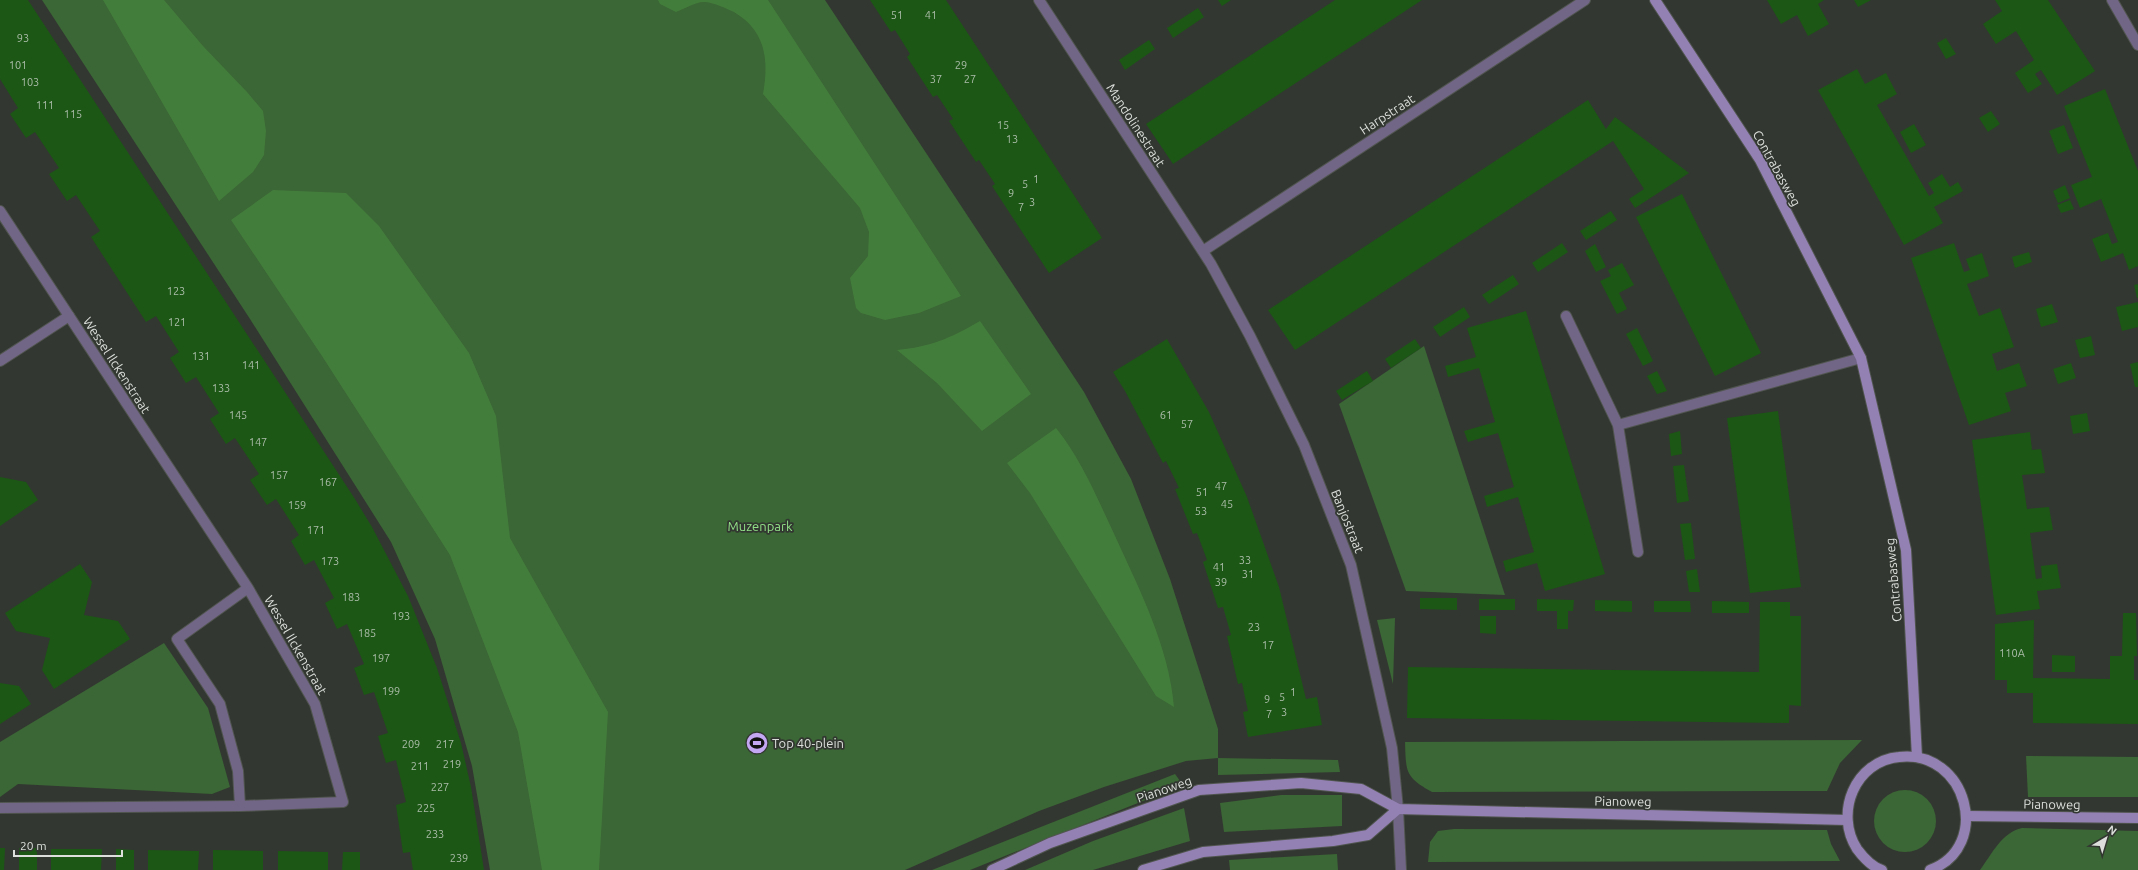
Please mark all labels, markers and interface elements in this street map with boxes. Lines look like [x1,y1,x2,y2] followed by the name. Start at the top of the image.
[891,9,903,21] house number: 51
[925,9,937,21] house number: 41
[17,32,29,44] house number: 93
[9,59,27,71] house number: 101
[955,59,967,71] house number: 29
[930,73,942,85] house number: 37
[964,73,976,85] house number: 27
[21,76,39,88] house number: 103
[1104,81,1168,169] street label: Mandolinestraat
[1357,91,1417,137] street label: Harpstraat
[36,99,54,111] house number: 111
[64,108,82,120] house number: 115
[997,119,1009,131] house number: 15
[1750,128,1804,208] street label: Contrabasweg
[1006,133,1018,145] house number: 13
[1033,173,1039,185] house number: 1
[1022,178,1028,190] house number: 5
[1008,187,1014,199] house number: 9
[1029,196,1035,208] house number: 3
[1018,201,1024,213] house number: 7
[167,285,185,297] house number: 123
[81,314,153,416] street label: Wessel Ilckenstraat
[168,316,186,328] house number: 121
[192,350,210,362] house number: 131
[242,359,260,371] house number: 141
[212,382,230,394] house number: 133
[229,409,247,421] house number: 145
[1160,409,1172,421] house number: 61
[1181,418,1193,430] house number: 57
[249,436,267,448] house number: 147
[270,469,288,481] house number: 157
[319,476,337,488] house number: 167
[1215,480,1227,492] house number: 47
[1196,486,1208,498] house number: 51
[1329,487,1367,555] street label: Banjostraat
[1221,498,1233,510] house number: 45
[288,499,306,511] house number: 159
[1195,505,1207,517] house number: 53
[728,519,793,533] park label: Muzenpark
[307,524,325,536] house number: 171
[1882,537,1904,623] street label: Contrabasweg
[1239,554,1251,566] house number: 33
[321,555,339,567] house number: 173
[1213,561,1225,573] house number: 41
[1242,568,1254,580] house number: 31
[1215,576,1227,588] house number: 39
[342,591,360,603] house number: 183
[262,593,330,697] street label: Wessel Ilckenstraat
[392,610,410,622] house number: 193
[1248,621,1260,633] house number: 23
[358,627,376,639] house number: 185
[1262,639,1274,651] house number: 17
[1999,647,2026,659] house number: 110A
[372,652,390,664] house number: 197
[382,685,400,697] house number: 199
[1290,686,1296,698] house number: 1
[1279,691,1285,703] house number: 5
[1264,693,1270,705] house number: 9
[1281,706,1287,718] house number: 3
[1266,708,1272,720] house number: 7
[744,730,770,756] sports icon: Top 40-plein
[772,736,844,750] place label: Top 40-plein
[402,738,420,750] house number: 209
[436,738,454,750] house number: 217
[443,758,461,770] house number: 219
[411,760,429,772] house number: 211
[1135,773,1193,805] street label: Pianoweg
[431,781,449,793] house number: 227
[1594,794,1652,808] street label: Pianoweg
[2023,797,2081,811] street label: Pianoweg
[417,802,435,814] house number: 225
[2086,818,2126,858] north arrow
[2105,823,2119,837] text: N
[426,828,444,840] house number: 233
[14,832,122,858] scale bar
[20,839,47,852] text: 20 m
[450,852,468,864] house number: 239

